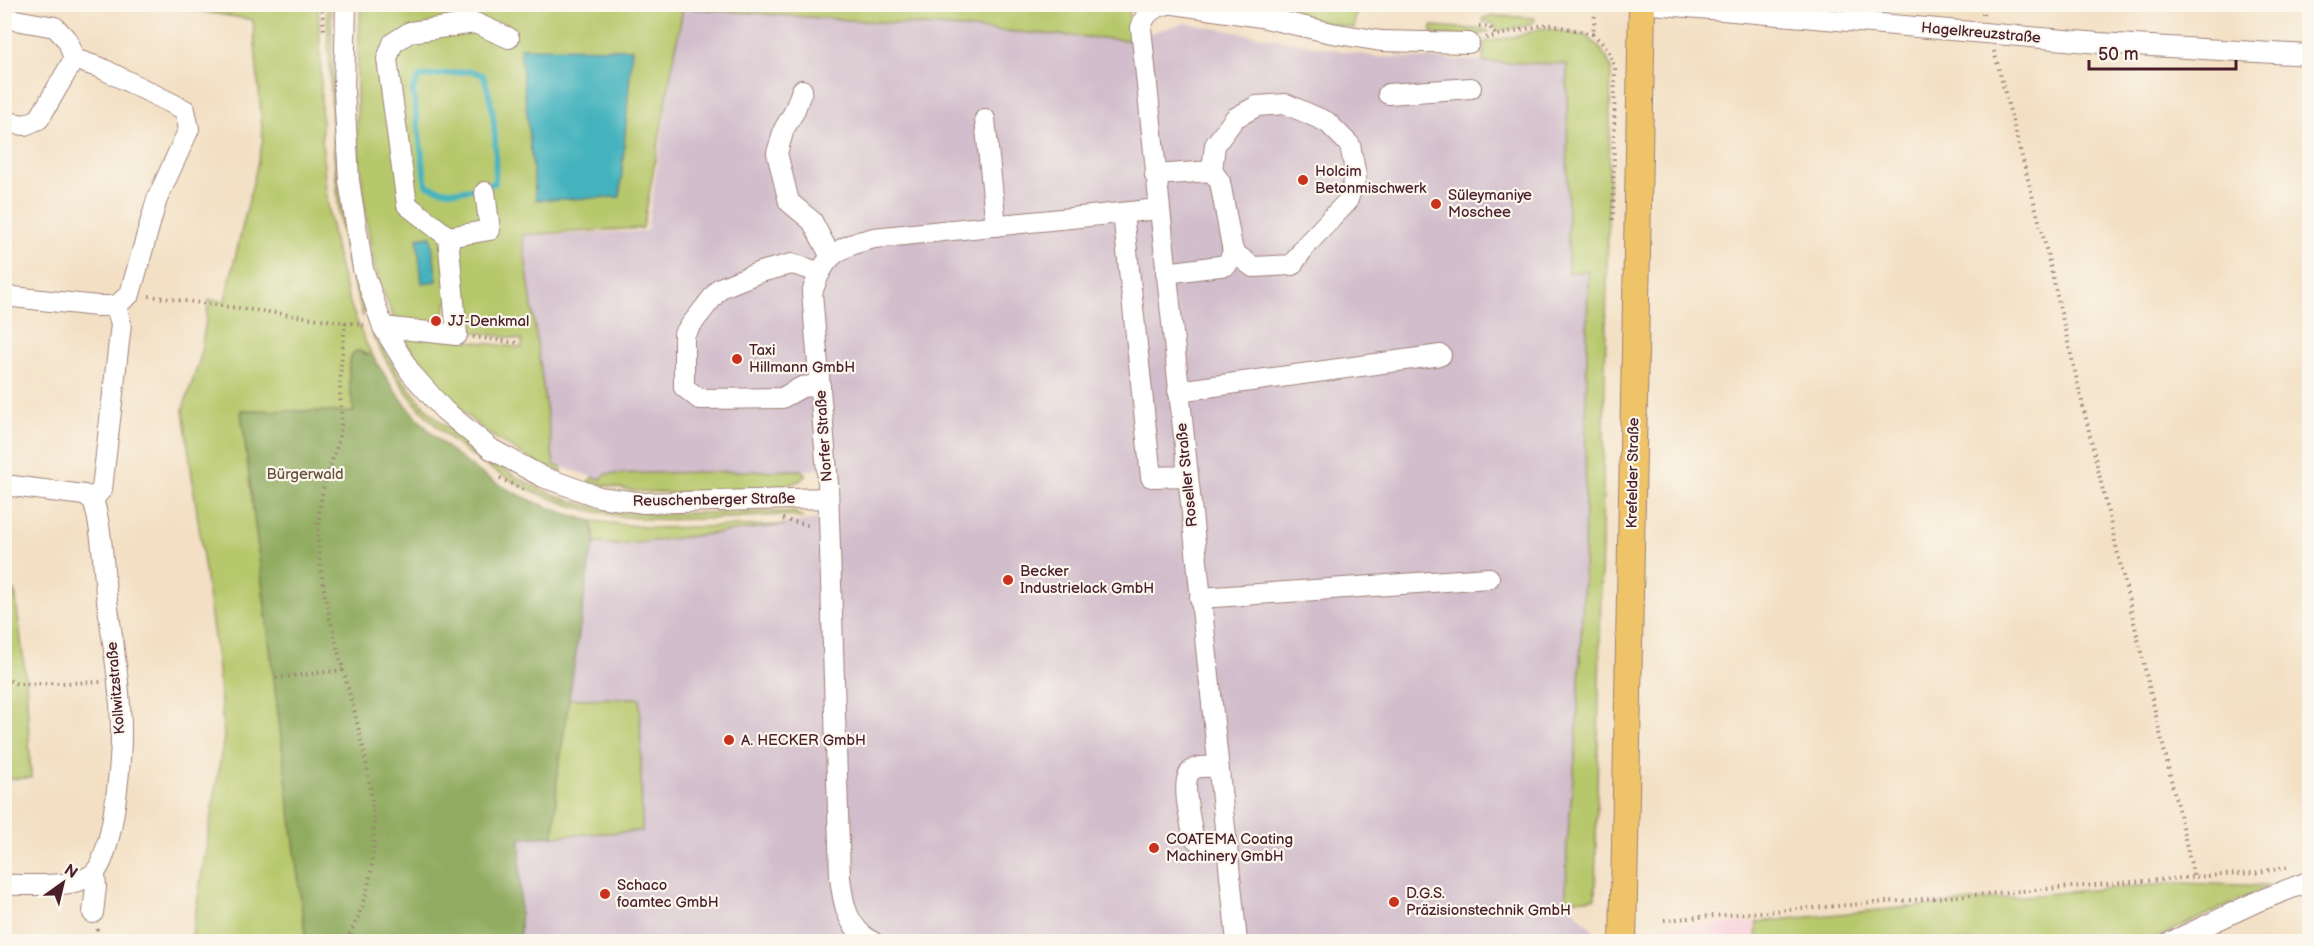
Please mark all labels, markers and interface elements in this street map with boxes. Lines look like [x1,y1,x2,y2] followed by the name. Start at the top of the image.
[1920,18,2042,48] street label: Hagelkreuzstraße
[2089,33,2236,71] scale bar
[2098,44,2139,65] text: 50 m
[1315,162,1427,198] place label: Holcim Betonmischwerk
[1296,173,1310,187] marker: Holcim Betonmischwerk
[1448,186,1532,222] place label: Süleymaniye Moschee
[1429,197,1443,211] marker: Süleymaniye Moschee
[448,312,529,331] place label: JJ-Denkmal
[429,314,443,328] marker: JJ-Denkmal
[749,341,855,377] place label: Taxi Hillmann GmbH
[730,352,744,366] marker: Taxi Hillmann GmbH
[811,389,837,483] street label: Norfer Straße
[1623,417,1643,529] street label: Krefelder Straße
[1172,422,1202,528] street label: Roseller Straße
[266,465,344,484] park label: Bürgerwald
[632,489,796,511] street label: Reuschenberger Straße
[1020,562,1154,598] place label: Becker Industrielack GmbH
[1001,573,1015,587] marker: Becker Industrielack GmbH
[102,641,130,735] street label: Kollwitzstraße
[741,731,866,750] place label: A. HECKER GmbH
[722,733,736,747] marker: A. HECKER GmbH
[1166,830,1293,866] place label: COATEMA Coating Machinery GmbH
[1147,841,1161,855] marker: COATEMA Coating Machinery GmbH
[33,853,93,913] north arrow
[60,861,81,883] text: N
[617,876,719,912] place label: Schaco foamtec GmbH
[1406,884,1571,920] place label: D.G.S. Präzisionstechnik GmbH
[598,887,612,901] marker: Schaco foamtec GmbH
[1387,895,1401,909] marker: D.G.S. Präzisionstechnik GmbH

